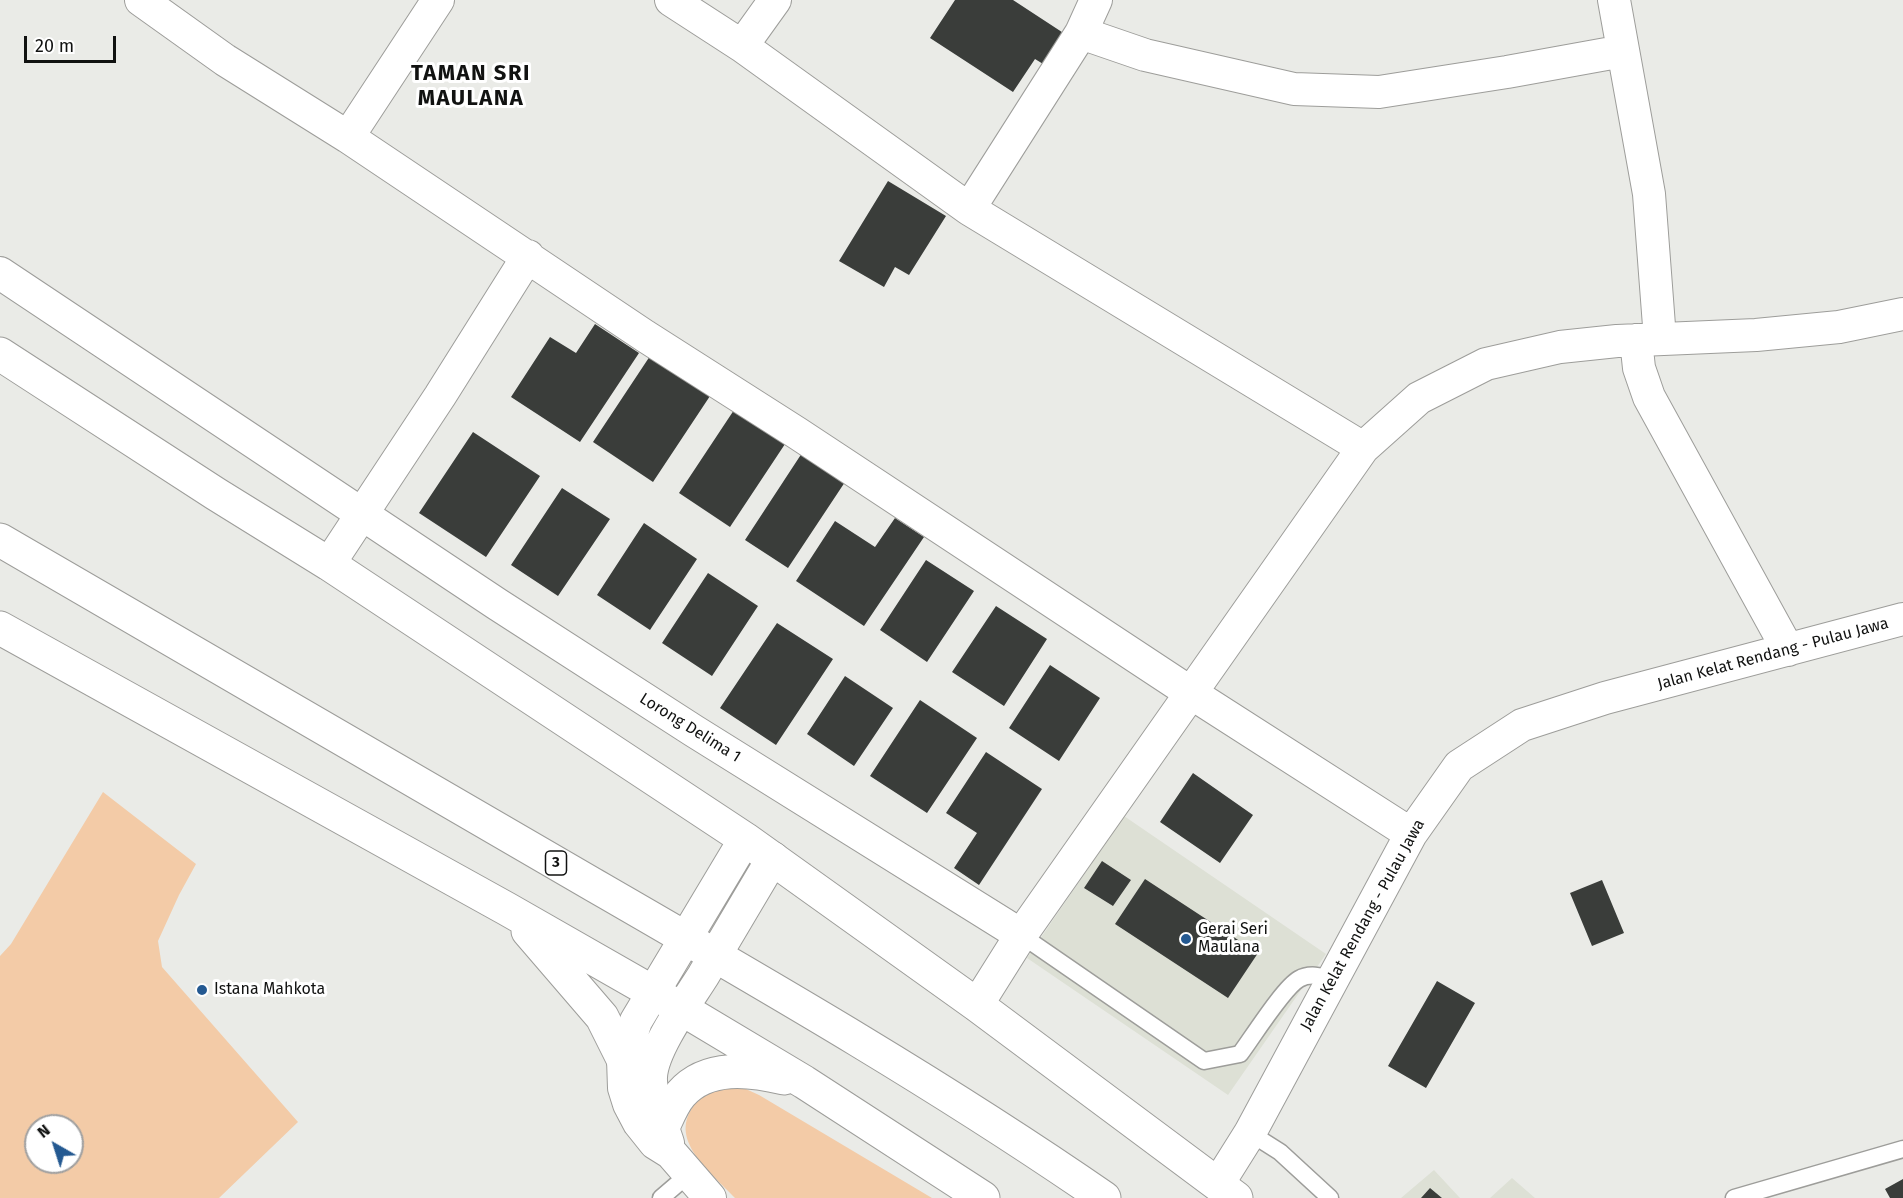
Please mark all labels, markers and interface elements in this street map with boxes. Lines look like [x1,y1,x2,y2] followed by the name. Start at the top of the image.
[27,24,118,62] scale bar
[35,35,74,57] text: 20 m
[411,61,531,112] district label: TAMAN SRI MAULANA
[1655,614,1891,694] street label: Jalan Kelat Rendang - Pulau Jawa
[636,689,744,767] street label: Lorong Delima 1
[1297,816,1429,1034] street label: Jalan Kelat Rendang - Pulau Jawa
[546,851,566,875] road number: 3
[1198,920,1268,958] place label: Gerai Seri Maulana
[1179,932,1193,946] marker: Gerai Seri Maulana
[214,980,325,1000] place label: Istana Mahkota
[195,983,209,997] marker: Istana Mahkota
[24,1114,84,1174] north arrow
[34,1120,54,1142] text: N

